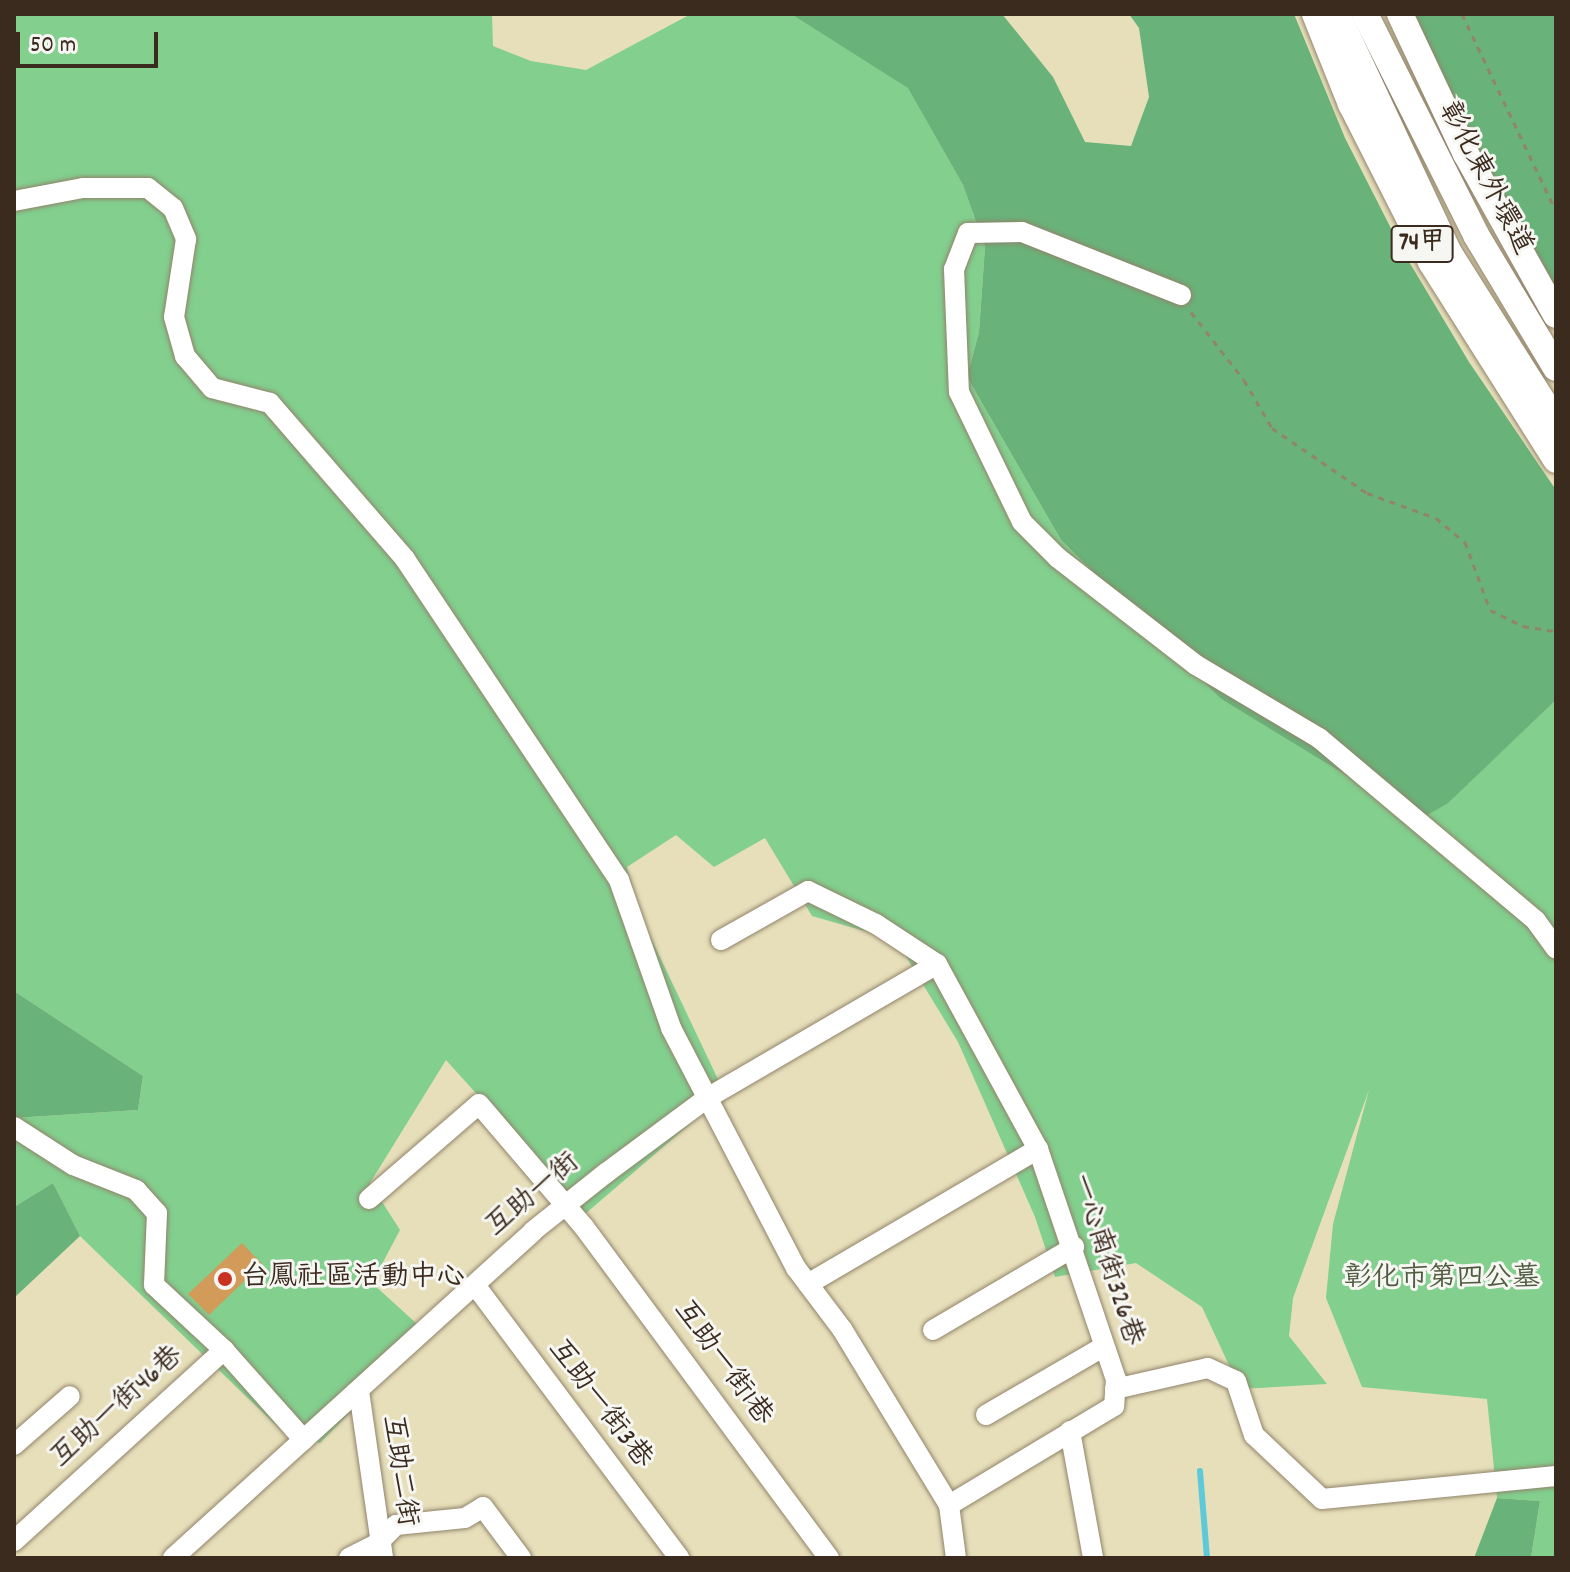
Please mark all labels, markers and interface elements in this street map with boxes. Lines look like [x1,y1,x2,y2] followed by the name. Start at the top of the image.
[20,16,162,66] scale bar
[30,29,76,63] text: 50 m
[1430,97,1538,261] street label: 彰化東外環道
[1390,222,1454,266] road number: 74甲
[480,1147,588,1245] street label: 互助一街
[1061,1170,1149,1350] street label: 一心南街326巷
[241,1262,465,1296] place label: 台鳳社區活動中心
[1344,1263,1540,1297] park label: 彰化市第四公墓
[216,1270,234,1288] marker: 台鳳社區活動中心
[665,1295,779,1433] street label: 互助一街1巷
[540,1334,658,1476] street label: 互助一街3巷
[45,1340,191,1476] street label: 互助一街46巷
[374,1413,422,1529] street label: 互助二街

